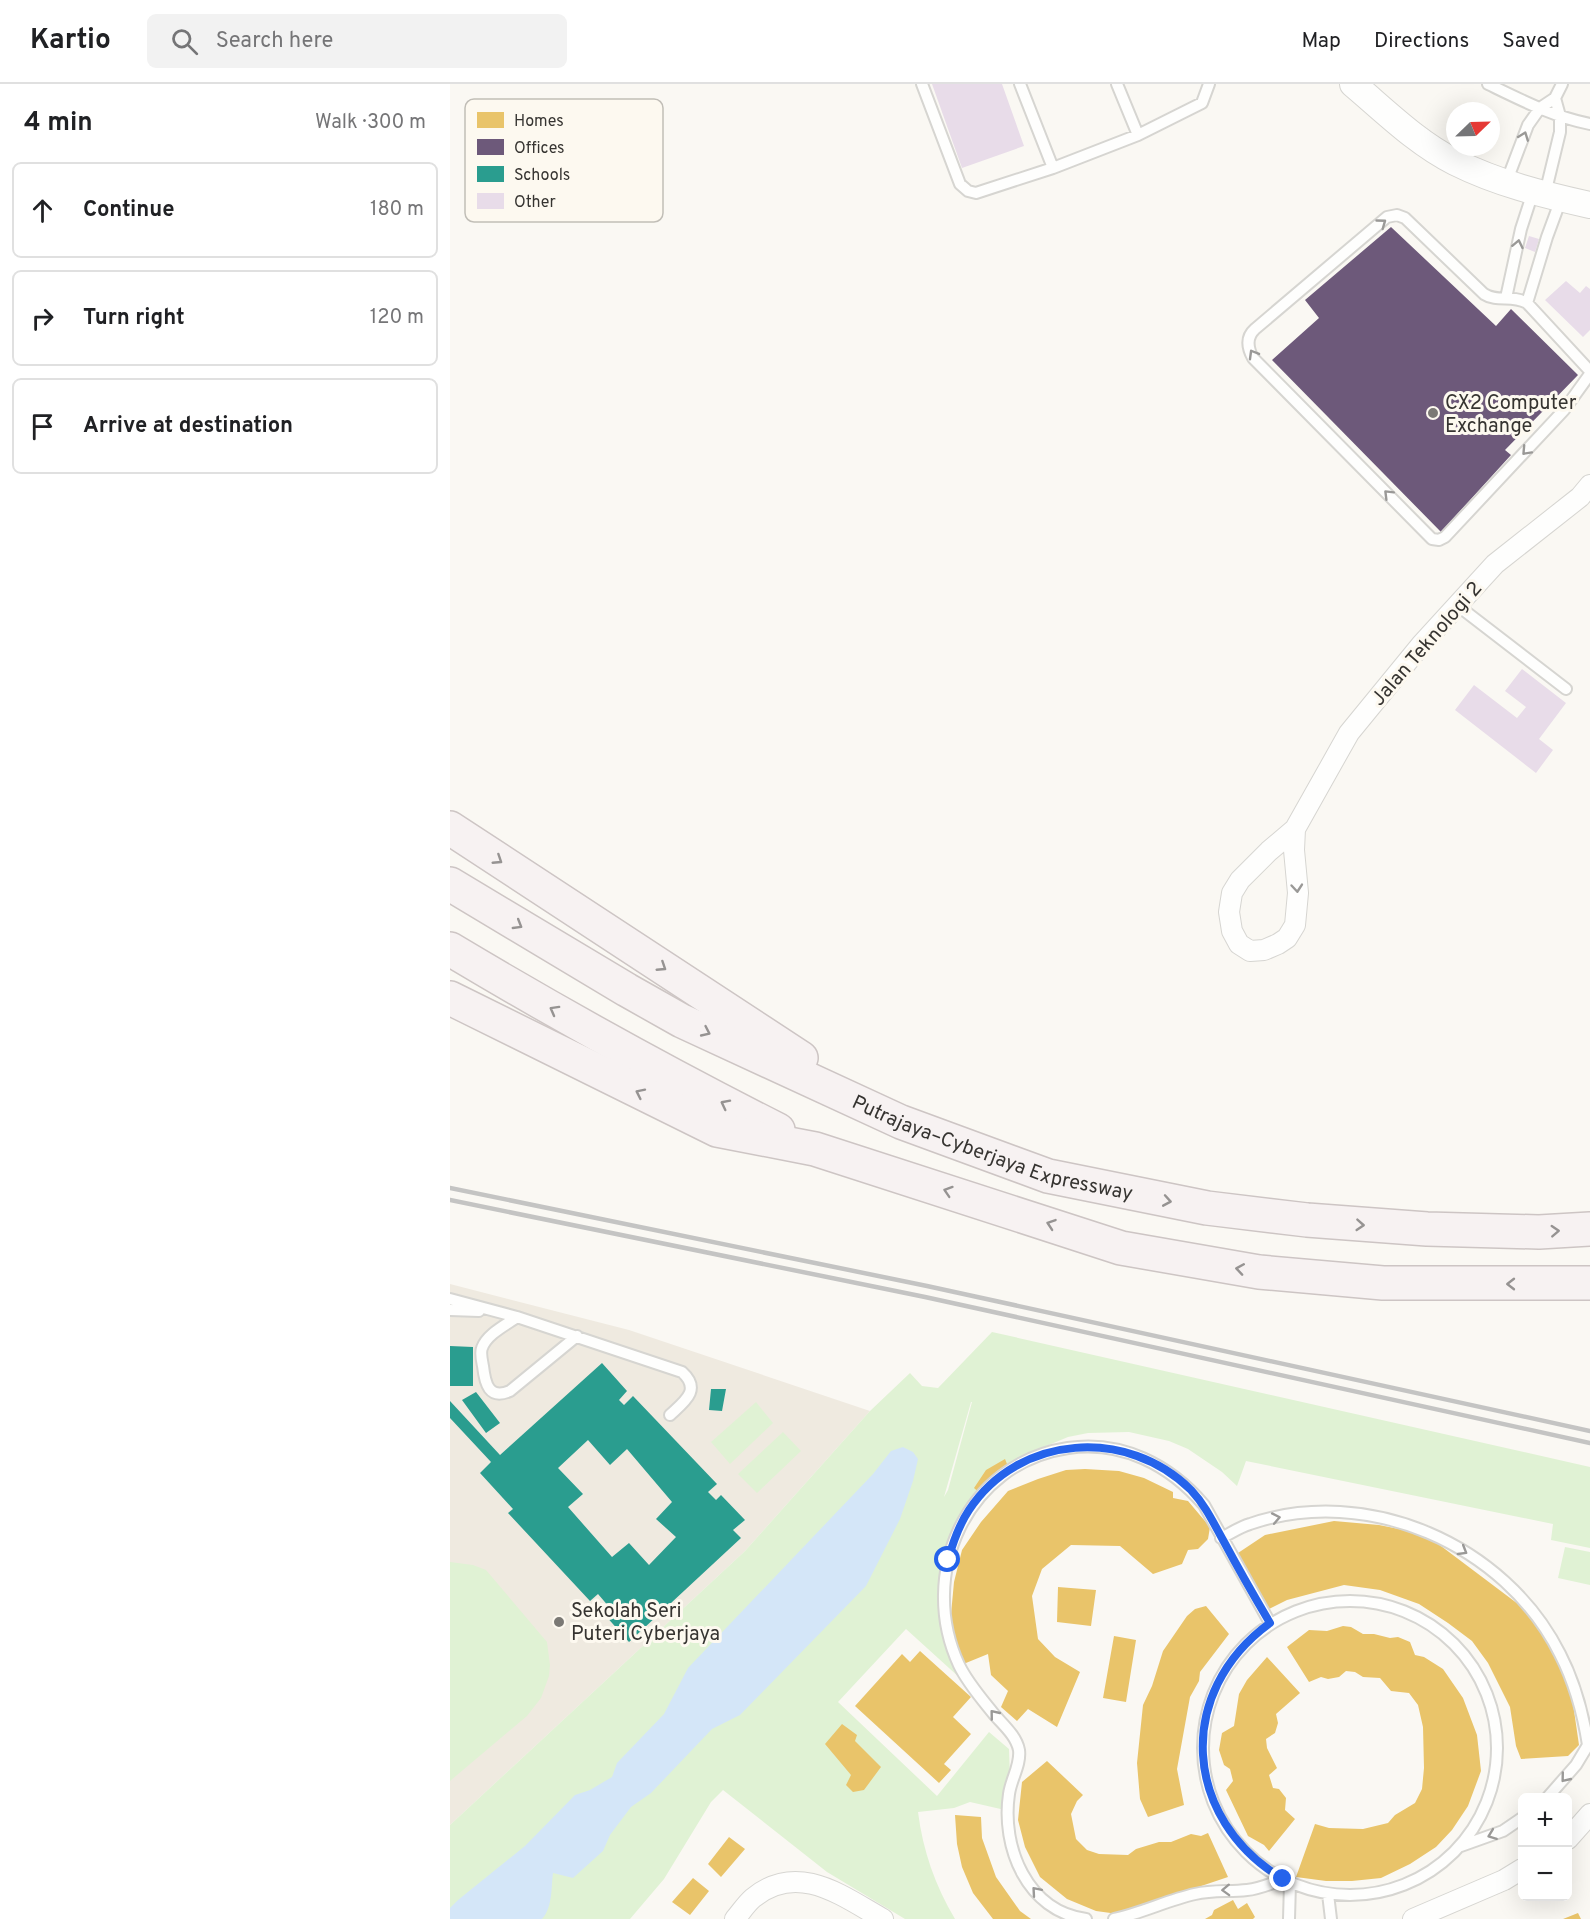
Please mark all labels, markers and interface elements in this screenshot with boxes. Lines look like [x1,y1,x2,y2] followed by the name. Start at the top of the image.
[147,14,567,68] search box
[30,23,111,59] text: Kartio
[168,25,201,58] icon: search
[216,28,333,55] text: Search here
[1301,28,1341,55] text: Map
[1374,28,1469,55] text: Directions
[1502,28,1560,55] text: Saved
[465,99,663,222] legend
[1446,102,1500,156] north arrow
[24,107,93,140] text: 4 min
[315,110,426,136] text: Walk · 300 m
[514,112,564,132] text: Homes
[1517,131,1529,142] one-way arrow
[514,139,565,159] text: Offices
[514,166,570,186] text: Schools
[514,193,556,213] text: Other
[26,194,59,227] icon: ahead
[83,197,174,224] text: Continue
[370,197,424,223] text: 180 m
[1375,219,1386,230] one-way arrow
[1510,239,1523,249] one-way arrow
[26,302,59,335] icon: right
[83,305,185,332] text: Turn right
[370,305,424,331] text: 120 m
[1249,350,1260,360] one-way arrow
[1445,391,1577,440] place label: CX2 Computer Exchange
[1426,406,1440,420] marker: CX2 Computer Exchange
[26,410,59,443] icon: arrive
[83,413,293,440] text: Arrive at destination
[1522,444,1533,454] one-way arrow
[1384,490,1395,500] one-way arrow
[1366,577,1489,712] street label: Jalan Teknologi 2
[492,853,502,865] one-way arrow
[1290,883,1303,892] one-way arrow
[512,917,522,929] one-way arrow
[656,959,666,971] one-way arrow
[550,1005,560,1017] one-way arrow
[699,1024,710,1036] one-way arrow
[636,1089,647,1100] one-way arrow
[847,1090,1135,1208] street label: Putrajaya–Cyberjaya Expressway
[720,1099,731,1111] one-way arrow
[943,1186,954,1198] one-way arrow
[1162,1194,1172,1206] one-way arrow
[1356,1218,1365,1231] one-way arrow
[1046,1219,1057,1232] one-way arrow
[1551,1224,1560,1237] one-way arrow
[1236,1263,1246,1276] one-way arrow
[1506,1278,1515,1290] one-way arrow
[1271,1512,1281,1525] one-way arrow
[1457,1543,1467,1555] one-way arrow
[934,1546,960,1572] route start
[571,1599,720,1648] place label: Sekolah Seri Puteri Cyberjaya
[552,1615,566,1629] marker: Sekolah Seri Puteri Cyberjaya
[990,1710,1001,1721] one-way arrow
[1562,1771,1573,1782] one-way arrow
[1518,1793,1572,1901] map controls
[1518,1793,1572,1847] button: +
[1487,1827,1498,1840] one-way arrow
[1518,1847,1572,1901] button: −
[1269,1865,1295,1891] route end
[1222,1884,1231,1897] one-way arrow
[1032,1887,1043,1898] one-way arrow

